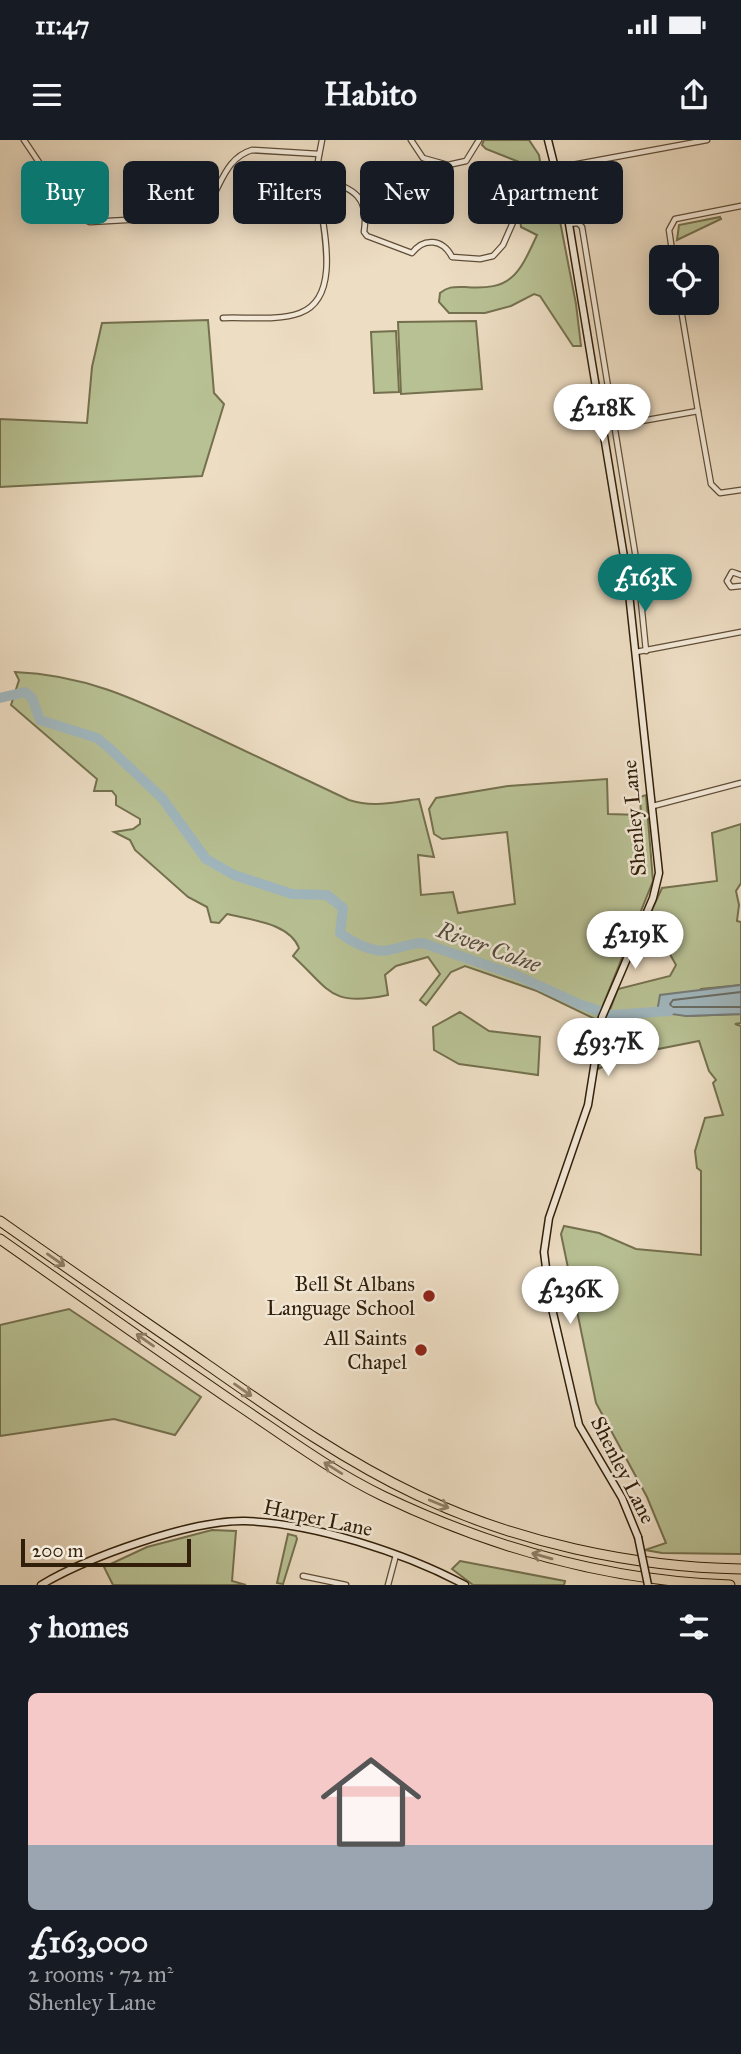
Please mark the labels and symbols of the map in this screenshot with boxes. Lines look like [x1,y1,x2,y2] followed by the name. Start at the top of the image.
[553,384,651,444] pin: £218K
[596,554,694,614] pin: £163K
[616,758,652,877] street label: Shenley Lane
[586,912,684,971] pin: £219K
[433,915,545,979] water label: River Colne
[551,1018,665,1078] pin: £93.7K
[46,1253,65,1267] one-way arrow
[521,1266,619,1326] pin: £236K
[267,1271,415,1321] place label: Bell St Albans Language School
[421,1288,437,1304] marker: Bell St Albans Language School
[323,1325,407,1375] place label: All Saints Chapel
[136,1333,155,1347] one-way arrow
[413,1342,429,1358] marker: All Saints Chapel
[233,1382,252,1397] one-way arrow
[585,1412,661,1528] street label: Shenley Lane
[324,1460,344,1474] one-way arrow
[261,1494,375,1542] street label: Harper Lane
[428,1498,449,1511] one-way arrow
[21,1536,191,1568] scale bar
[532,1548,554,1561] one-way arrow

